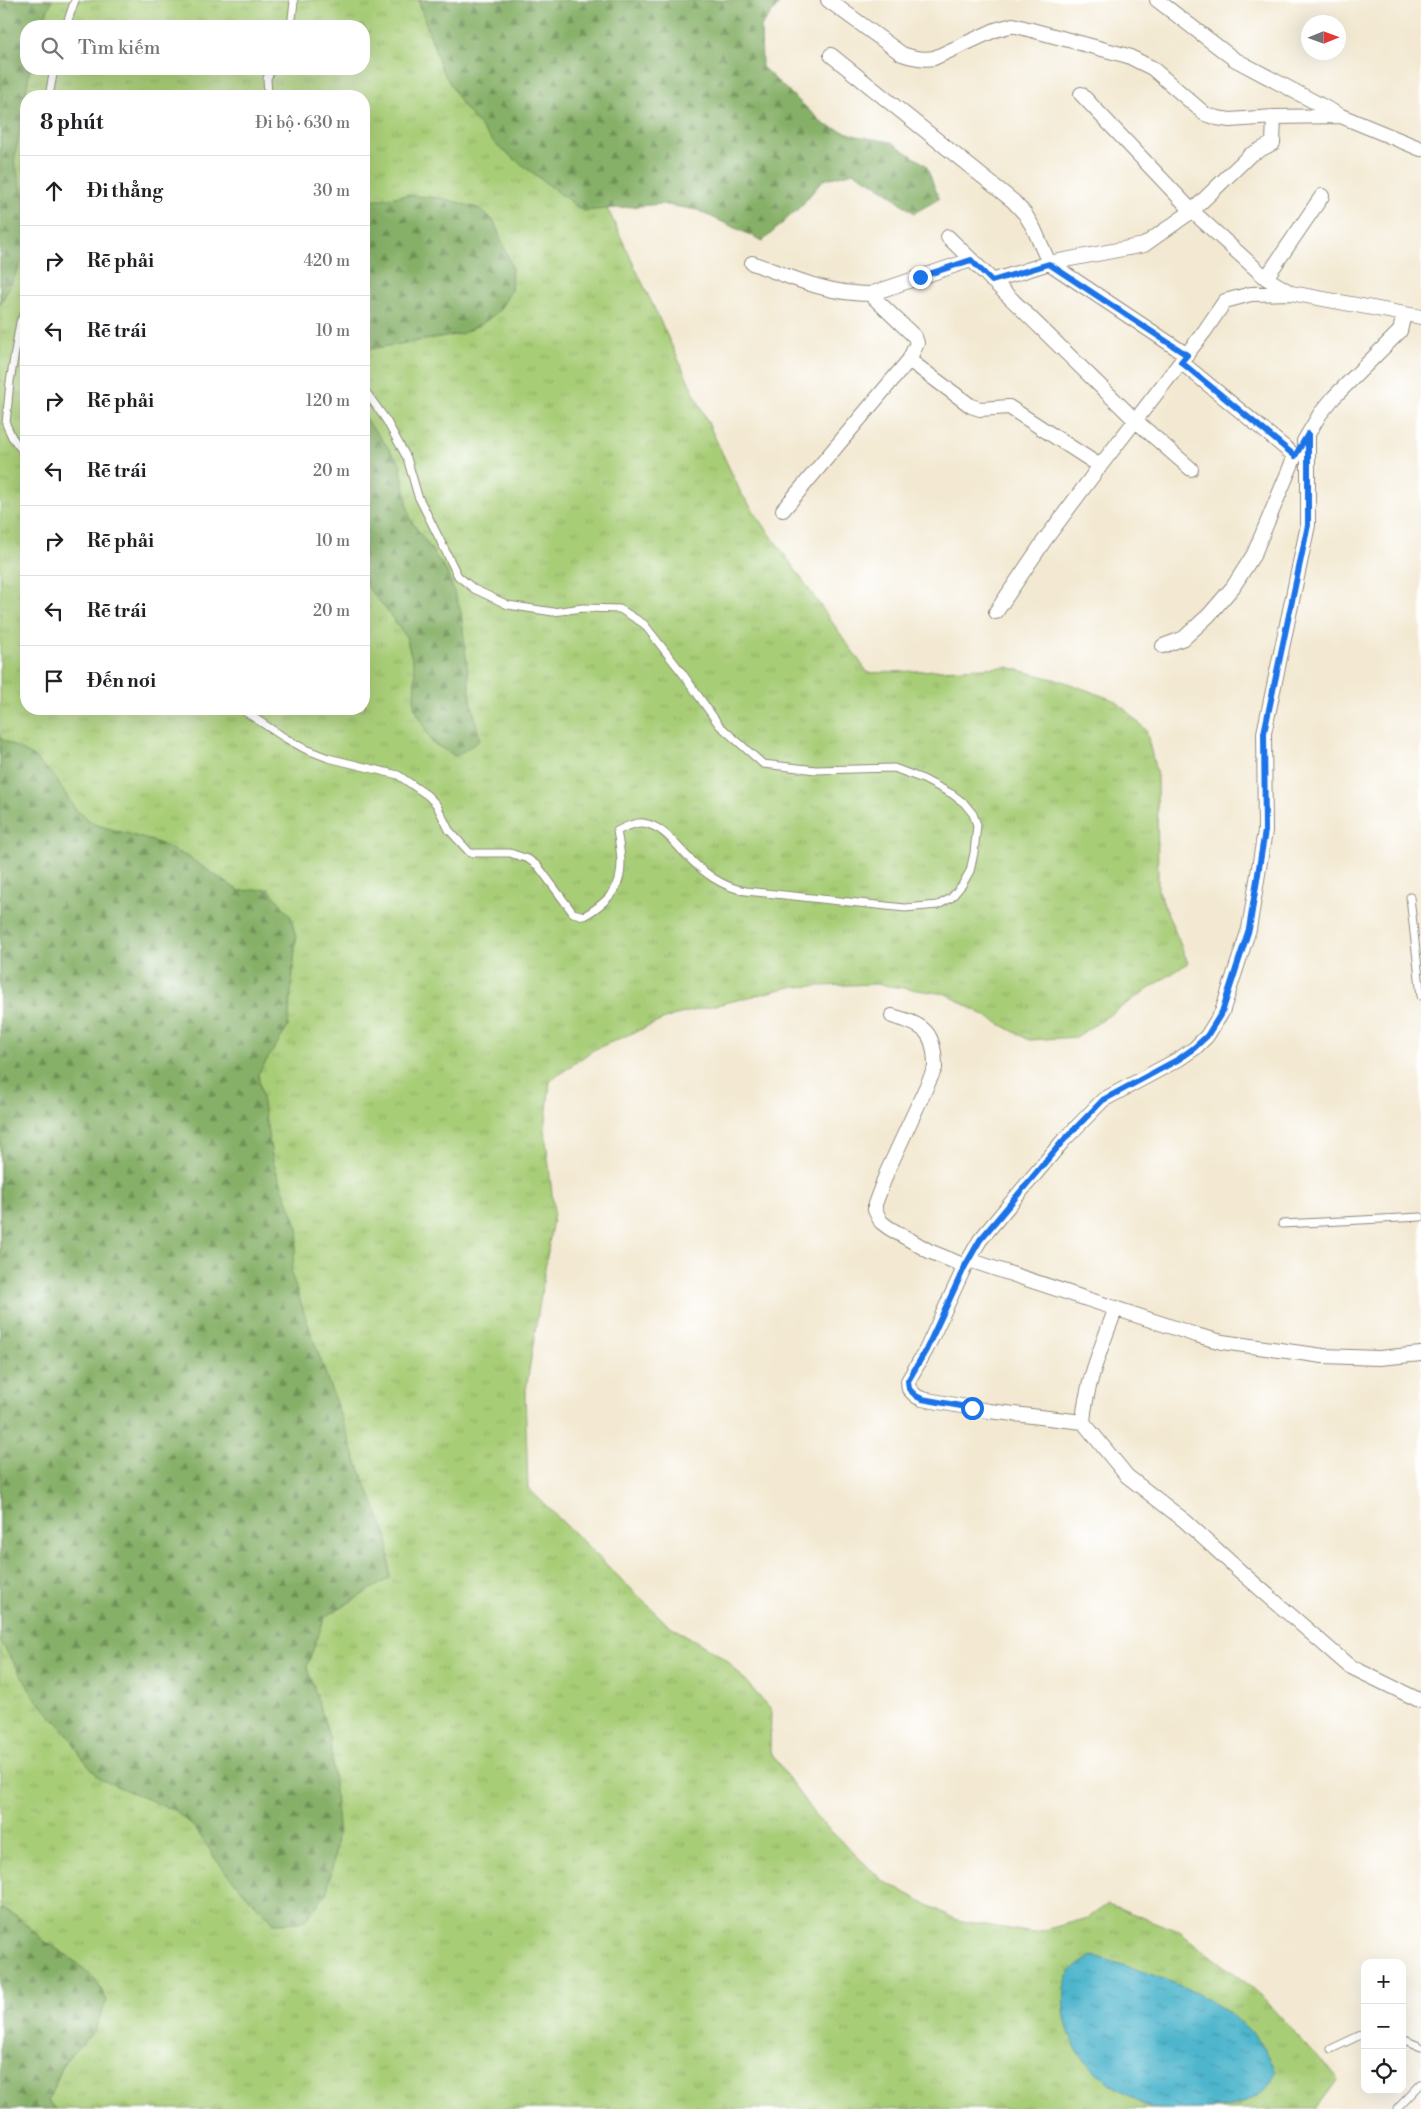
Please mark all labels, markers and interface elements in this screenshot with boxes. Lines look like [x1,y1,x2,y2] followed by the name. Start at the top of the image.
[1301,15,1346,60] north arrow
[20,20,370,75] search box
[38,34,66,62] icon: search
[78,36,161,60] text: Tìm kiếm
[40,110,103,136] text: 8 phút
[255,113,350,133] text: Đi bộ · 630 m
[40,177,68,205] icon: ahead
[87,179,163,203] text: Đi thẳng
[313,181,350,201] text: 30 m
[40,247,68,275] icon: right
[87,249,154,273] text: Rẽ phải
[303,251,350,271] text: 420 m
[909,266,932,289] route end
[40,317,68,345] icon: left
[87,319,147,343] text: Rẽ trái
[316,321,350,341] text: 10 m
[40,387,68,415] icon: right
[87,389,154,413] text: Rẽ phải
[306,391,350,411] text: 120 m
[40,457,68,485] icon: left
[87,459,147,483] text: Rẽ trái
[313,461,350,481] text: 20 m
[40,527,68,555] icon: right
[87,529,154,553] text: Rẽ phải
[316,531,350,551] text: 10 m
[40,597,68,625] icon: left
[87,599,147,623] text: Rẽ trái
[313,601,350,621] text: 20 m
[40,667,68,695] icon: arrive
[87,669,156,693] text: Đến nơi
[961,1397,984,1420] route start
[1361,1959,1406,2094] map controls
[1361,1959,1406,2004] button: +
[1361,2004,1406,2049] button: −
[1361,2049,1406,2094] button: locate

